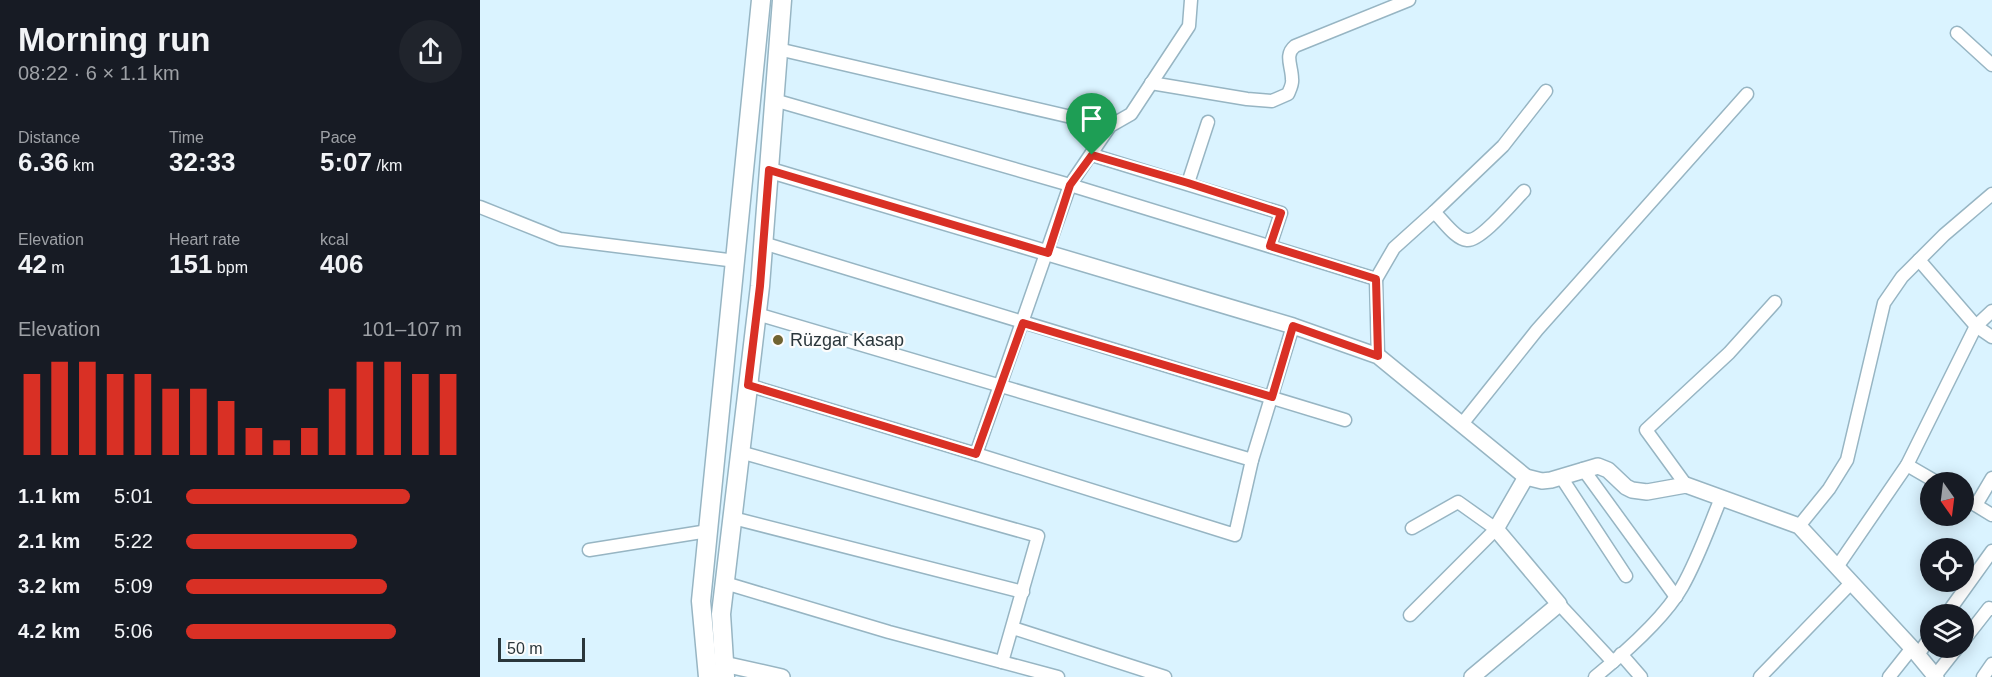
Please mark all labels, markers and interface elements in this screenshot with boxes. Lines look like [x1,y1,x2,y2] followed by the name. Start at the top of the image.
[399,20,462,83] button: share
[18,21,210,58] text: Morning run
[18,62,180,84] text: 08:22 · 6 × 1.1 km
[1066,93,1117,155] pin
[1075,102,1108,135] icon: arrive
[18,129,80,146] text: Distance
[169,129,204,146] text: Time
[320,129,356,146] text: Pace
[18,147,69,177] text: 6.36
[169,147,236,177] text: 32:33
[320,147,372,177] text: 5:07
[69,157,94,174] text: km
[372,157,402,174] text: /km
[18,231,84,248] text: Elevation
[169,231,240,248] text: Heart rate
[320,231,348,248] text: kcal
[18,249,47,279] text: 42
[169,249,212,279] text: 151
[320,249,363,279] text: 406
[47,259,65,276] text: m
[212,259,248,276] text: bpm
[18,318,100,340] text: Elevation
[362,318,462,340] text: 101–107 m
[790,330,904,350] place label: Rüzgar Kasap
[771,333,785,347] marker: Rüzgar Kasap
[1920,472,1974,526] north arrow
[1920,472,1974,658] map controls
[18,485,80,507] text: 1.1 km
[114,485,153,507] text: 5:01
[18,530,80,552] text: 2.1 km
[114,530,153,552] text: 5:22
[1920,538,1974,592] button: locate
[18,575,80,597] text: 3.2 km
[114,575,153,597] text: 5:09
[1920,604,1974,658] button: layers
[18,620,80,642] text: 4.2 km
[114,620,153,642] text: 5:06
[498,635,585,662] scale bar
[507,640,543,657] text: 50 m

